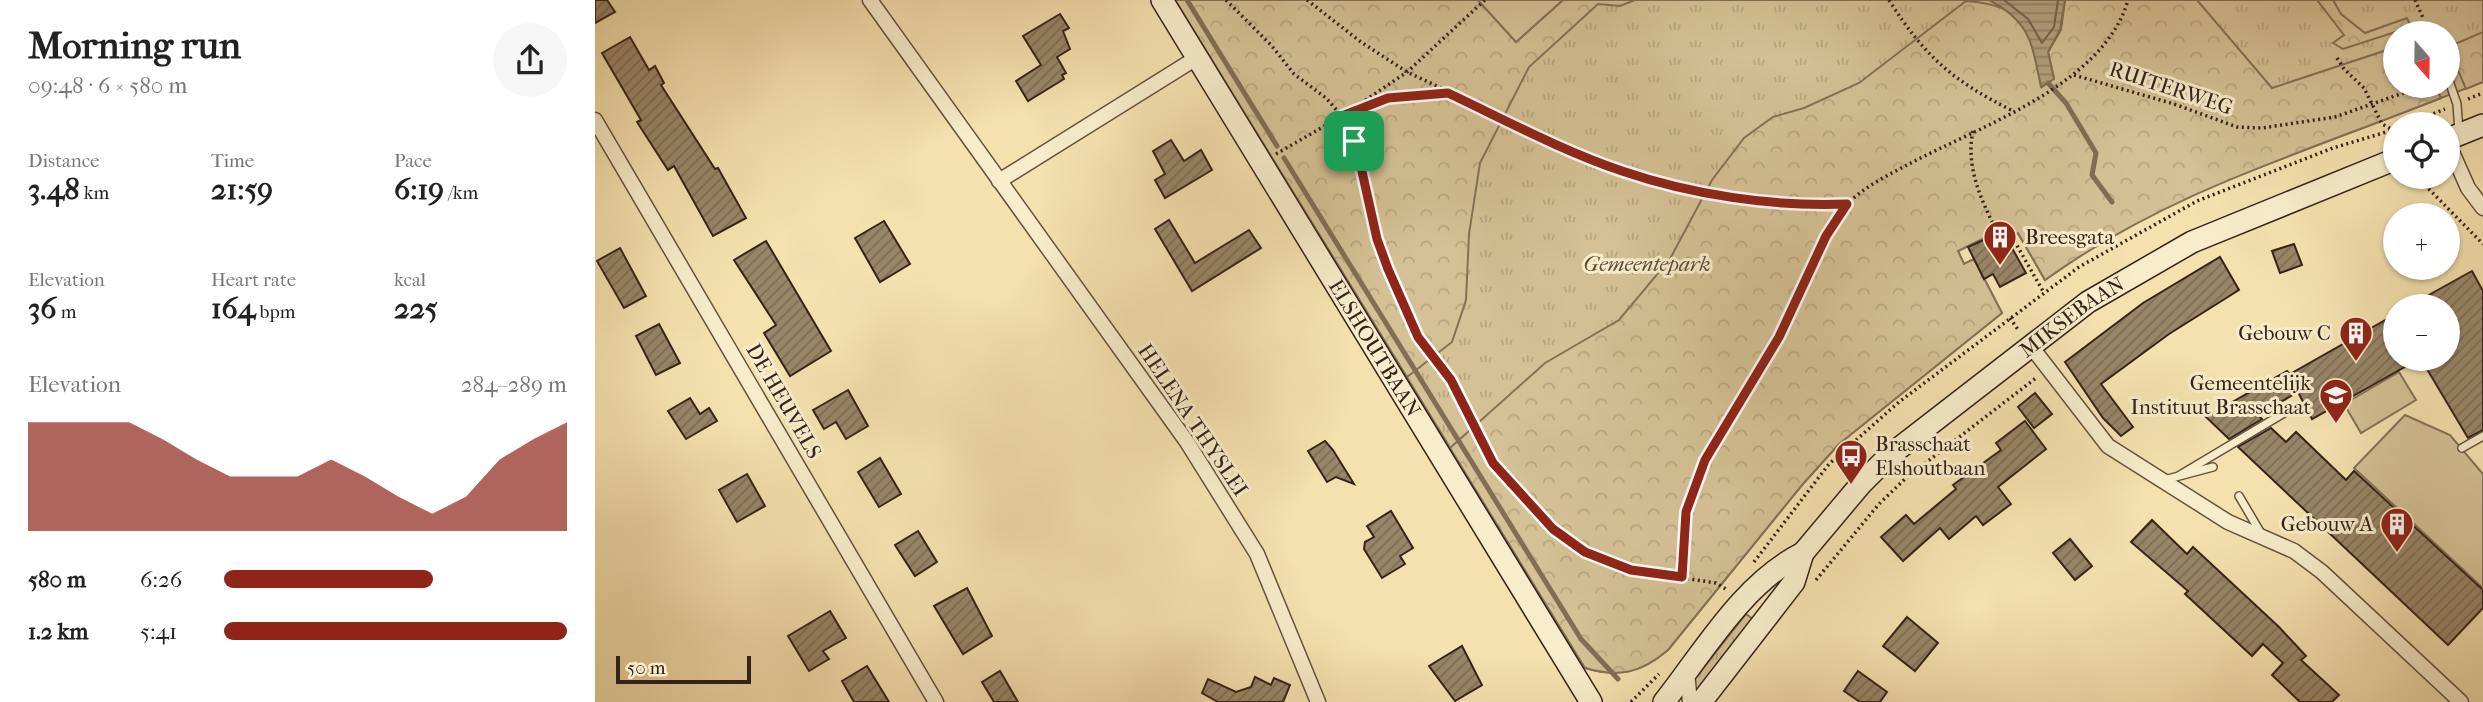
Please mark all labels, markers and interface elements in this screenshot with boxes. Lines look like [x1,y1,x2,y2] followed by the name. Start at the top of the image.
[2383,21,2461,98] north arrow
[2383,21,2460,371] map controls
[28,23,241,68] text: Morning run
[493,23,567,97] button: share
[2106,57,2236,119] street label: RUITERWEG
[28,72,187,99] text: 09:48 · 6 × 580 m
[1324,111,1384,171] pin
[2383,112,2460,189] button: locate
[1335,122,1373,160] icon: arrive
[28,150,99,172] text: Distance
[211,150,254,172] text: Time
[394,150,432,172] text: Pace
[28,172,80,207] text: 3.48
[211,172,273,207] text: 21:59
[394,172,444,207] text: 6:19
[80,182,109,204] text: km
[444,182,478,204] text: /km
[2383,203,2460,280] button: +
[1981,218,2019,267] building icon: Breesgata
[2025,225,2114,249] place label: Breesgata
[1584,252,1710,276] park label: Gemeentepark
[28,269,105,291] text: Elevation
[211,269,296,291] text: Heart rate
[394,269,426,291] text: kcal
[2015,272,2129,362] street label: MIKSEBAAN
[1324,275,1426,421] street label: ELSHOUTBAAN
[28,291,57,326] text: 36
[211,291,255,326] text: 164
[394,291,438,326] text: 225
[2383,294,2460,371] button: −
[57,301,76,323] text: m
[255,301,295,323] text: bpm
[2337,314,2375,363] building icon: Gebouw C
[2238,321,2331,345] place label: Gebouw C
[741,339,827,463] street label: DE HEUVELS
[1133,339,1253,501] street label: HELENA THYSLEI
[28,371,121,398] text: Elevation
[461,371,567,398] text: 284–289 m
[2131,371,2312,419] place label: Gemeentelijk Instituut Brasschaat
[2317,376,2355,425] school or university icon: Gemeentelijk Instituut Brasschaat
[1875,432,1985,480] place label: Brasschaat Elshoutbaan
[1832,437,1870,486] bus stop icon: Brasschaat Elshoutbaan
[2378,505,2416,554] building icon: Gebouw A
[2281,512,2373,536] place label: Gebouw A
[28,566,86,593] text: 580 m
[140,566,182,593] text: 6:26
[28,618,88,645] text: 1.2 km
[140,618,177,645] text: 5:41
[616,653,751,685] scale bar
[627,657,666,679] text: 50 m

